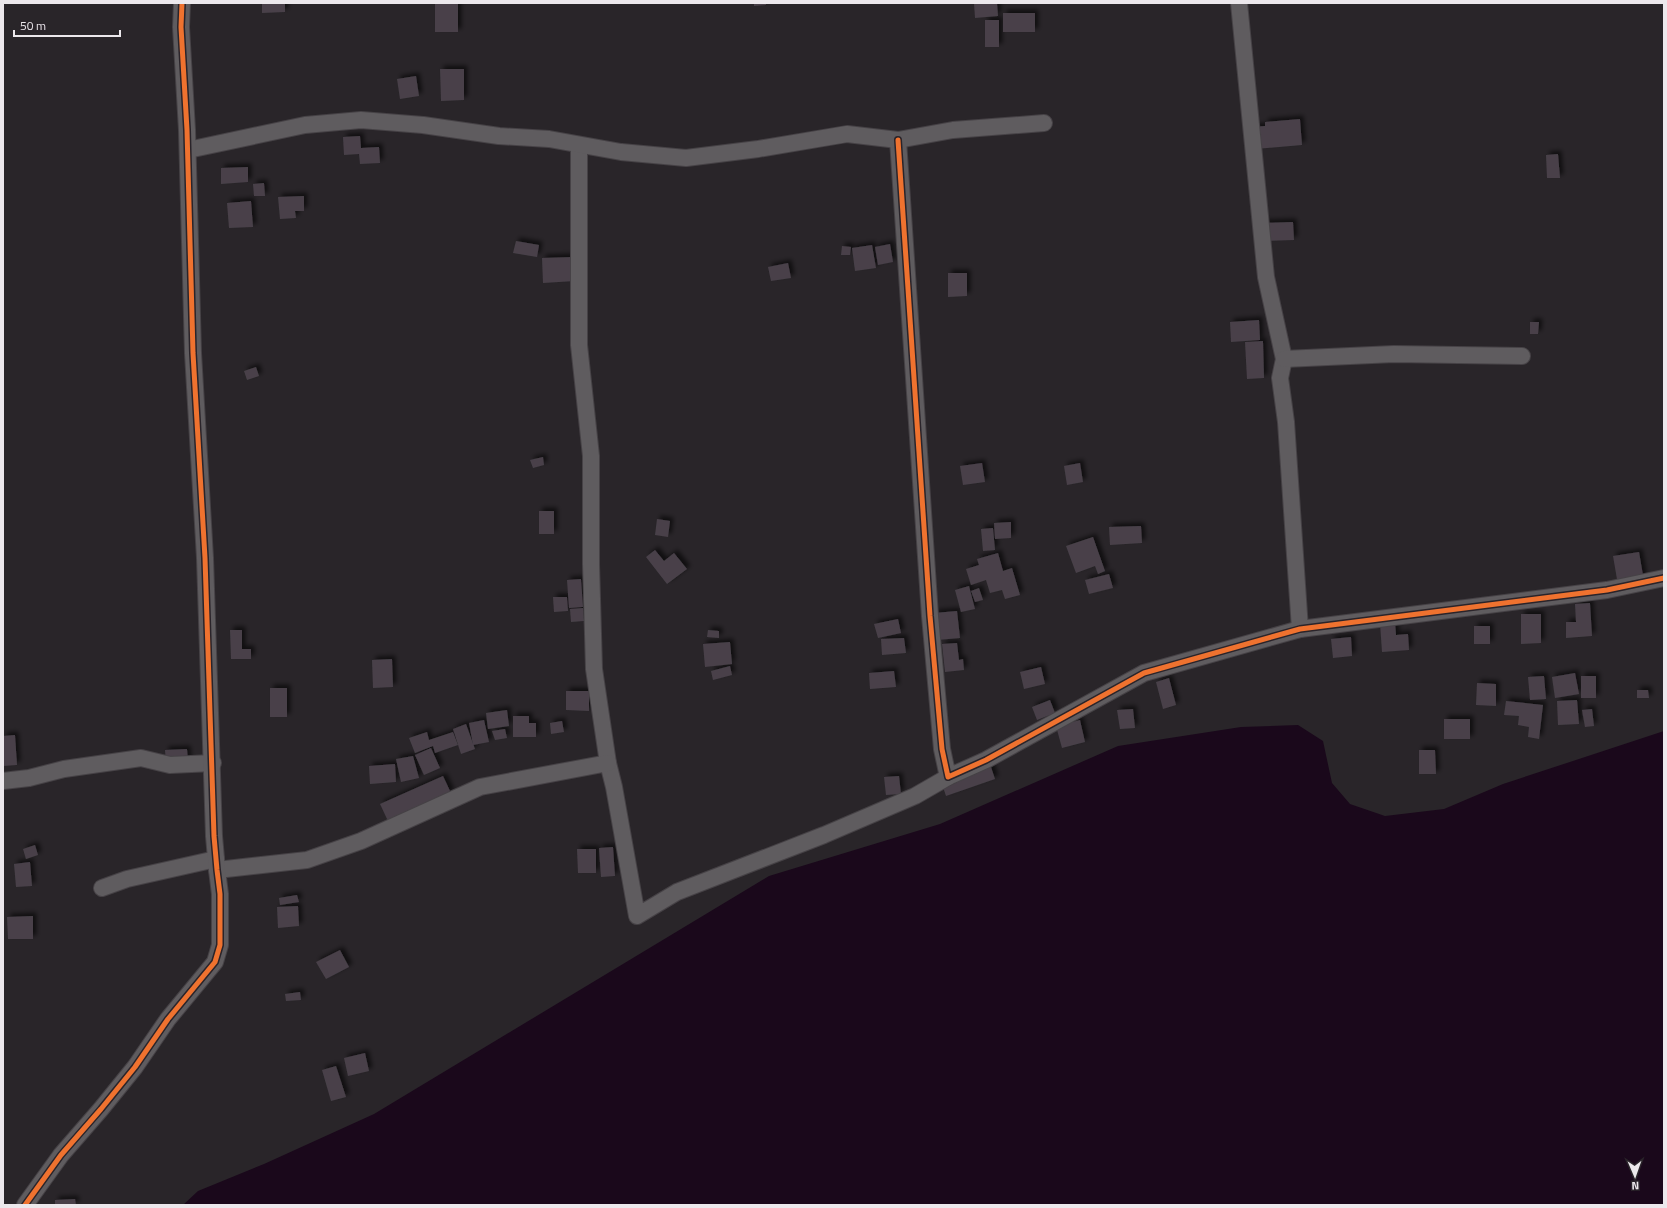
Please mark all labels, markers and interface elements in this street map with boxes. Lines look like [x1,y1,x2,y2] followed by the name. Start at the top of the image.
[14,12,120,38] scale bar
[20,16,46,35] text: 50 m
[1615,1156,1655,1196] north arrow
[1631,1178,1639,1194] text: N

